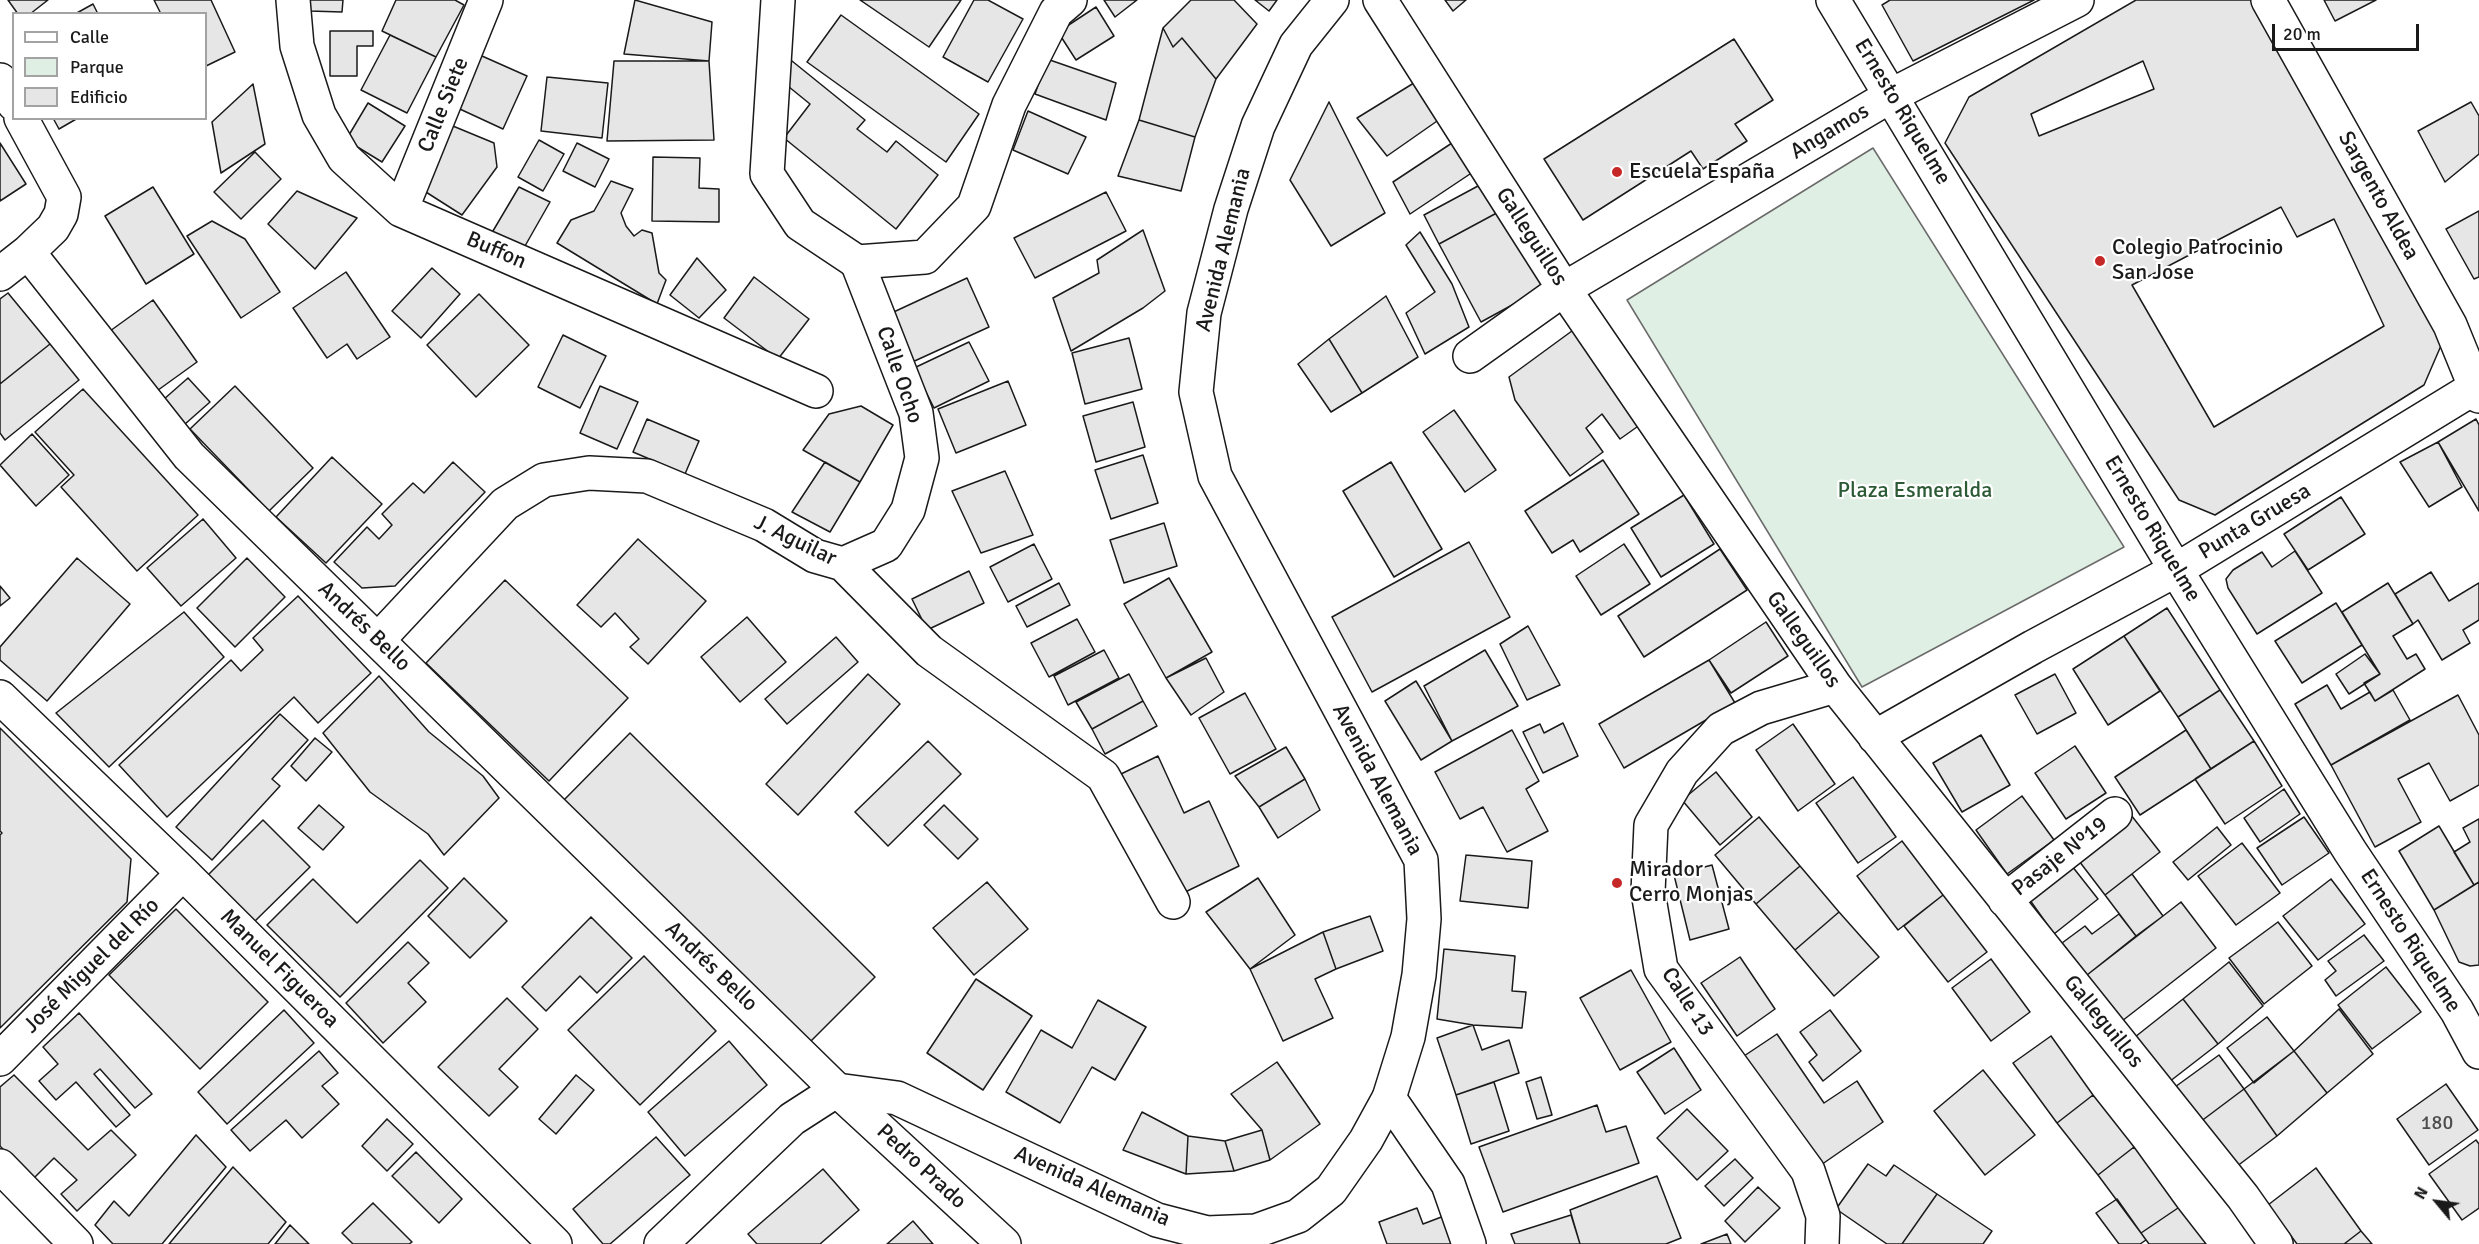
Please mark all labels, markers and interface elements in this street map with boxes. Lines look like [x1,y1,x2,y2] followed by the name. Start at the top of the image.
[12,12,207,120] legend
[2275,12,2422,50] scale bar
[2283,23,2321,45] text: 20 m
[70,26,109,48] text: Calle
[1848,34,1956,190] street label: Ernesto Riquelme
[413,54,475,156] street label: Calle Siete
[70,56,124,78] text: Parque
[70,86,128,108] text: Edificio
[1786,98,1874,166] street label: Angamos
[2332,127,2424,265] street label: Sargento Aldea
[1629,159,1775,185] place label: Escuela España
[1191,165,1257,335] street label: Avenida Alemania
[1610,165,1624,179] marker: Escuela España
[1489,183,1573,291] street label: Galleguillos
[462,227,530,275] street label: Buffon
[2112,235,2283,286] place label: Colegio Patrocinio San Jose
[2093,254,2107,268] marker: Colegio Patrocinio San Jose
[870,323,928,427] street label: Calle Ocho
[2098,451,2206,607] street label: Ernesto Riquelme
[1838,478,1992,504] park label: Plaza Esmeralda
[2194,478,2316,566] street label: Punta Gruesa
[749,510,841,572] street label: J. Aguilar
[312,576,416,678] street label: Andrés Bello
[1760,587,1846,693] street label: Galleguillos
[1326,700,1428,860] street label: Avenida Alemania
[2007,812,2113,902] street label: Pasaje Nº19
[1629,857,1753,908] place label: Mirador Cerro Monjas
[2354,864,2466,1018] street label: Ernesto Riquelme
[1610,876,1624,890] marker: Mirador Cerro Monjas
[19,893,165,1039] street label: José Miguel del Río
[214,904,344,1034] street label: Manuel Figueroa
[659,916,763,1018] street label: Andrés Bello
[1655,963,1719,1041] street label: Calle 13
[2058,970,2148,1074] street label: Galleguillos
[2421,1112,2453,1136] house number: 180
[871,1119,971,1215] street label: Pedro Prado
[1010,1141,1174,1233] street label: Avenida Alemania
[2407,1172,2467,1232] north arrow
[2410,1184,2433,1203] text: N

